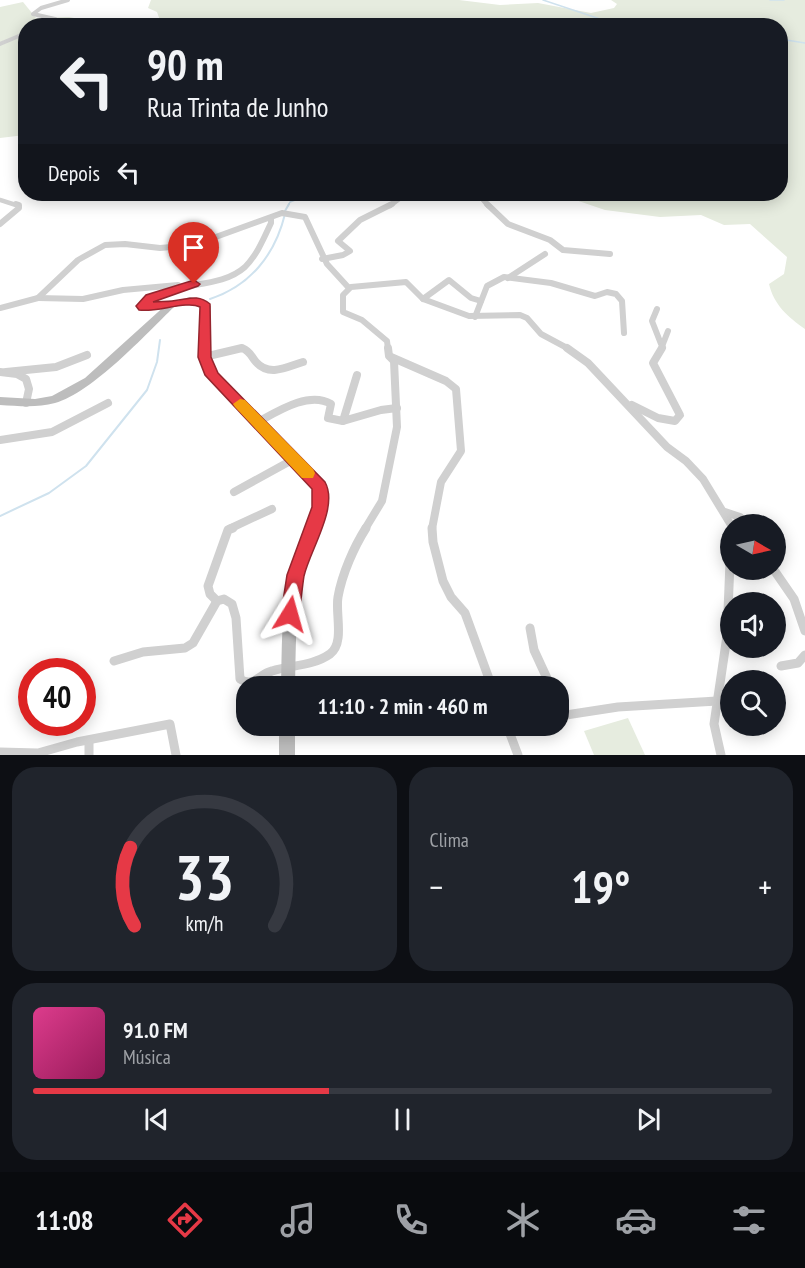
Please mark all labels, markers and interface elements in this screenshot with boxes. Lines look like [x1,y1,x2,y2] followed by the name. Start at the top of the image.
[147,37,224,92] text: 90 m
[48,42,126,120] icon: left
[147,90,329,124] text: Rua Trinta de Junho
[112,156,145,189] icon: left
[48,159,100,187] text: Depois
[168,222,219,284] pin
[177,231,210,264] icon: arrive
[720,514,786,580] north arrow
[720,514,786,736] map controls
[258,582,322,646] position arrow
[720,592,786,658] button: sound
[18,658,96,736] speed limit sign: 40
[720,670,786,736] button: search
[317,692,488,720] text: 11:10 · 2 min · 460 m
[430,827,469,853] text: Clima
[174,836,234,917] text: 33
[571,857,630,915] text: 19°
[430,865,443,908] text: −
[758,865,772,908] text: +
[185,909,223,937] text: km/h
[123,1016,188,1044] text: 91.0 FM
[123,1044,171,1070] text: Música
[140,1103,173,1136] icon: previous
[386,1103,419,1136] icon: pause
[632,1103,665,1136] icon: next
[164,1199,206,1241] icon: directions
[277,1199,319,1241] icon: music
[390,1199,432,1241] icon: phone
[502,1199,544,1241] icon: climate
[615,1199,657,1241] icon: car
[728,1199,770,1241] icon: filters
[35,1203,94,1237] text: 11:08

